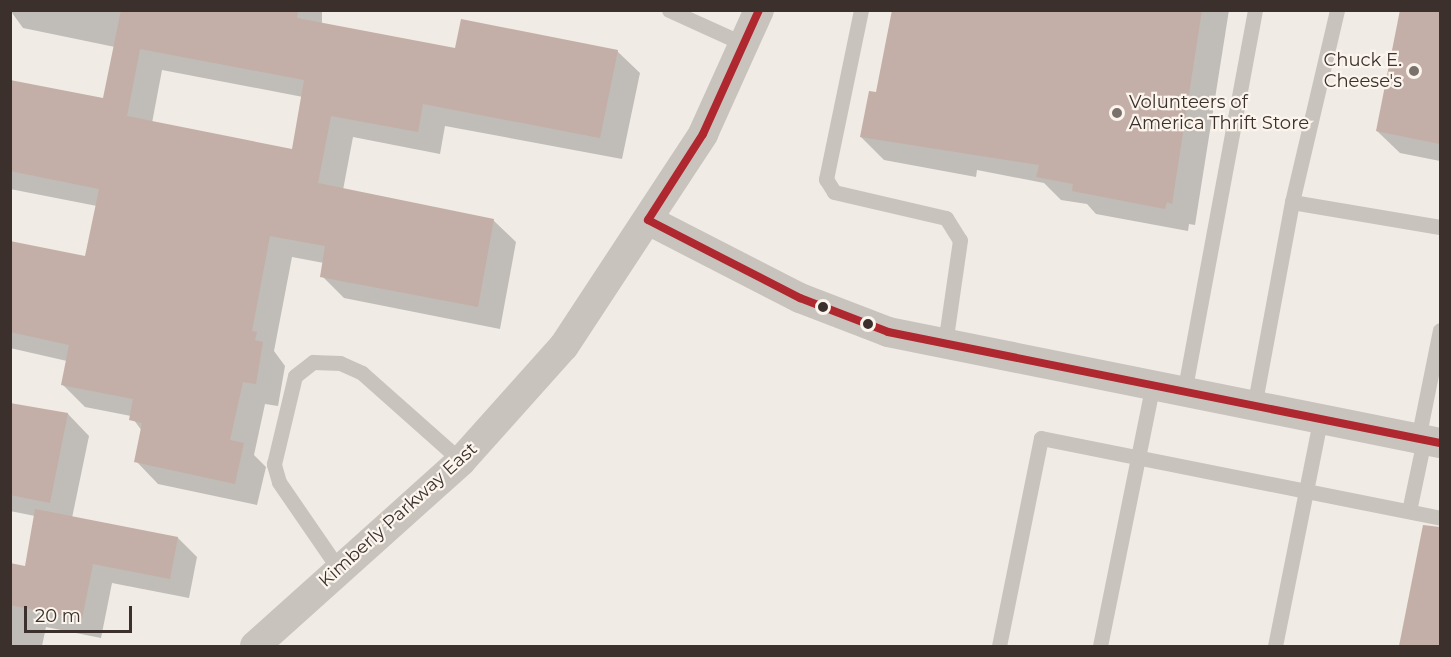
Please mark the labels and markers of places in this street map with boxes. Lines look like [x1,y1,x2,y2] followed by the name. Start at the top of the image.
[1323,50,1402,92] place label: Chuck E. Cheese's
[1407,64,1421,78] marker: Chuck E. Cheese's
[1129,92,1309,134] place label: Volunteers of America Thrift Store
[1110,106,1124,120] marker: Volunteers of America Thrift Store
[817,301,829,313] unlabelled marker
[862,318,874,330] unlabelled marker

